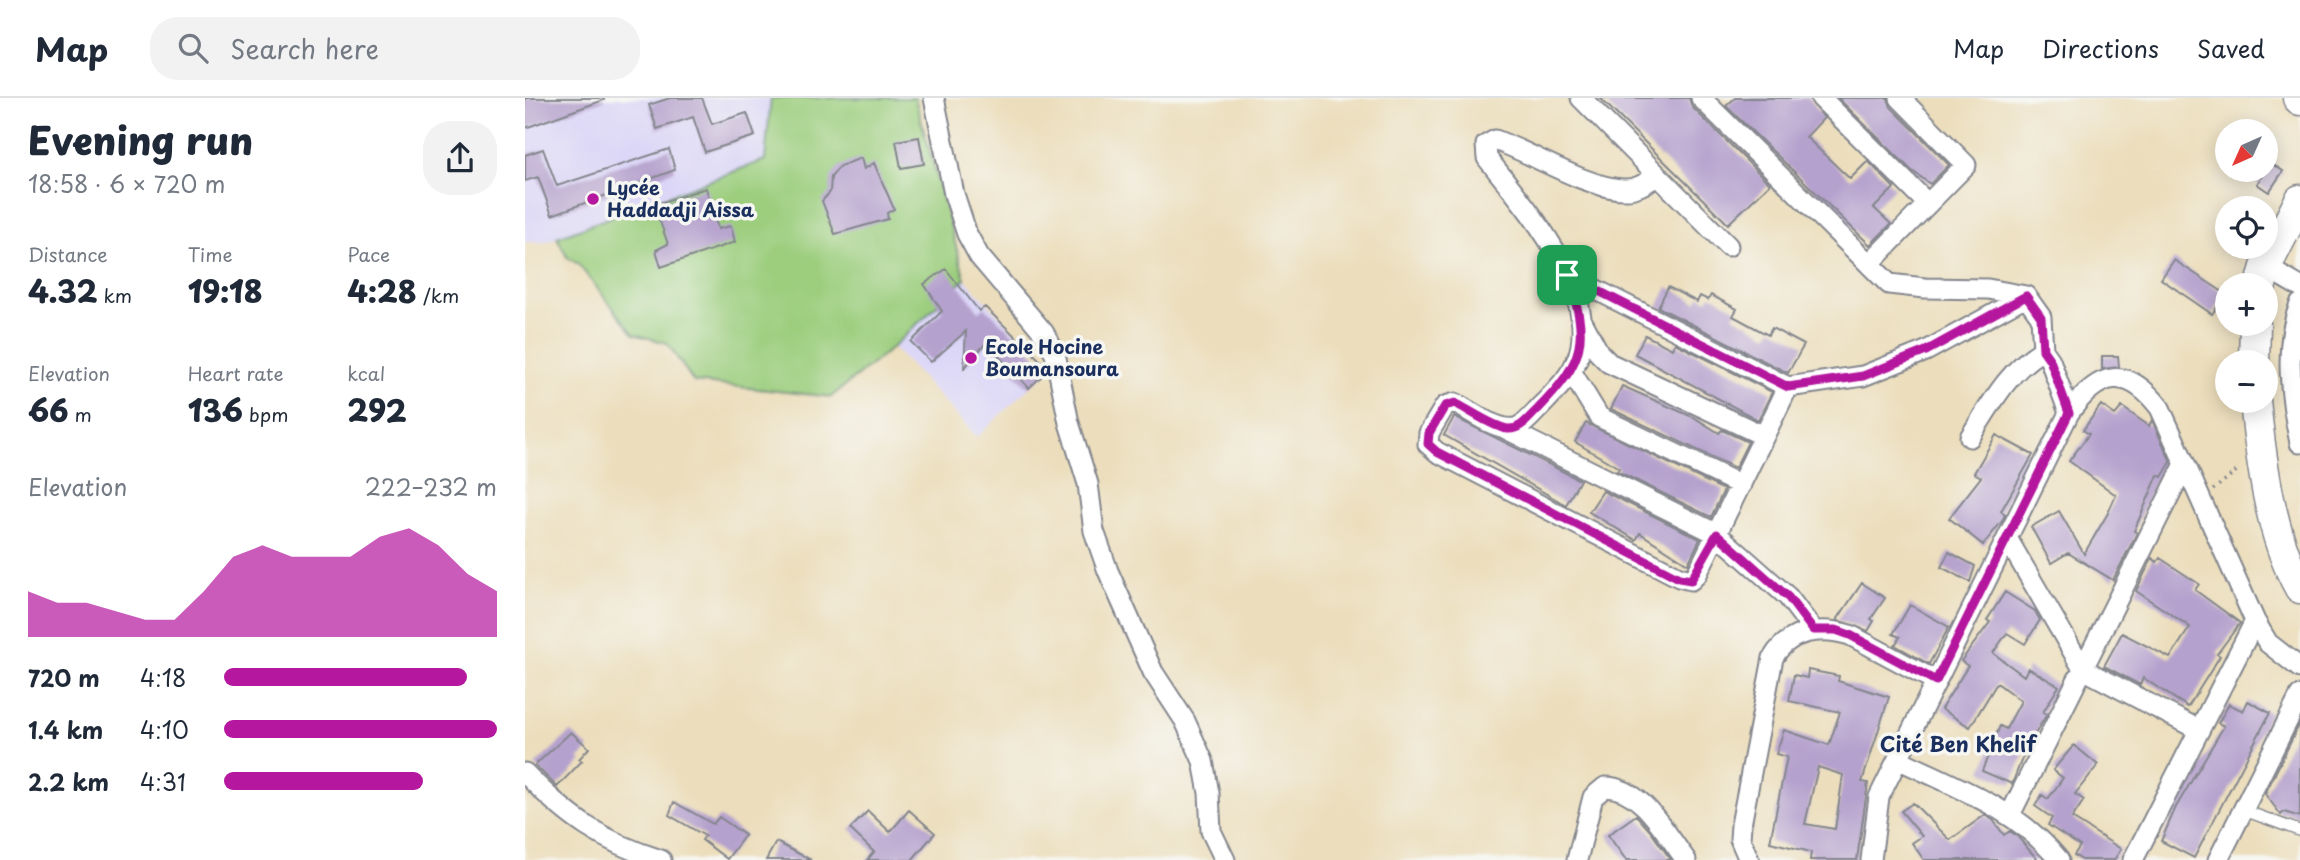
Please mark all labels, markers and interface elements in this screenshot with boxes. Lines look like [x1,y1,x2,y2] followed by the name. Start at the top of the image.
[150,17,640,80] search box
[35,23,108,73] text: Map
[174,29,212,67] icon: search
[230,29,379,68] text: Search here
[1953,30,2004,66] text: Map
[2042,30,2159,66] text: Directions
[2197,30,2265,66] text: Saved
[28,111,253,168] text: Evening run
[2215,119,2279,182] north arrow
[2215,119,2278,413] map controls
[423,121,497,195] button: share
[28,166,225,201] text: 18:58 · 6 × 720 m
[607,173,755,223] place label: Lycée Haddadji Aissa
[585,191,601,207] marker: Lycée Haddadji Aissa
[2215,196,2278,259] button: locate
[28,240,108,268] text: Distance
[188,240,233,268] text: Time
[347,240,390,268] text: Pace
[1537,245,1597,305] pin
[1548,256,1586,294] icon: arrive
[28,268,97,313] text: 4.32
[188,268,262,313] text: 19:18
[347,268,417,313] text: 4:28
[2215,273,2278,336] button: +
[97,281,132,309] text: km
[417,281,459,309] text: /km
[985,332,1119,382] place label: Ecole Hocine Boumansoura
[963,350,979,366] marker: Ecole Hocine Boumansoura
[2215,350,2278,413] button: −
[28,359,110,387] text: Elevation
[188,359,284,387] text: Heart rate
[347,359,385,387] text: kcal
[28,387,68,432] text: 66
[188,387,243,432] text: 136
[347,387,407,432] text: 292
[68,400,92,428] text: m
[243,400,289,428] text: bpm
[28,469,127,504] text: Elevation
[365,469,497,504] text: 222–232 m
[28,660,100,695] text: 720 m
[140,660,186,695] text: 4:18
[28,712,103,747] text: 1.4 km
[140,712,189,747] text: 4:10
[1880,727,2038,759] district label: Cité Ben Khelif
[28,764,109,799] text: 2.2 km
[140,764,186,799] text: 4:31

